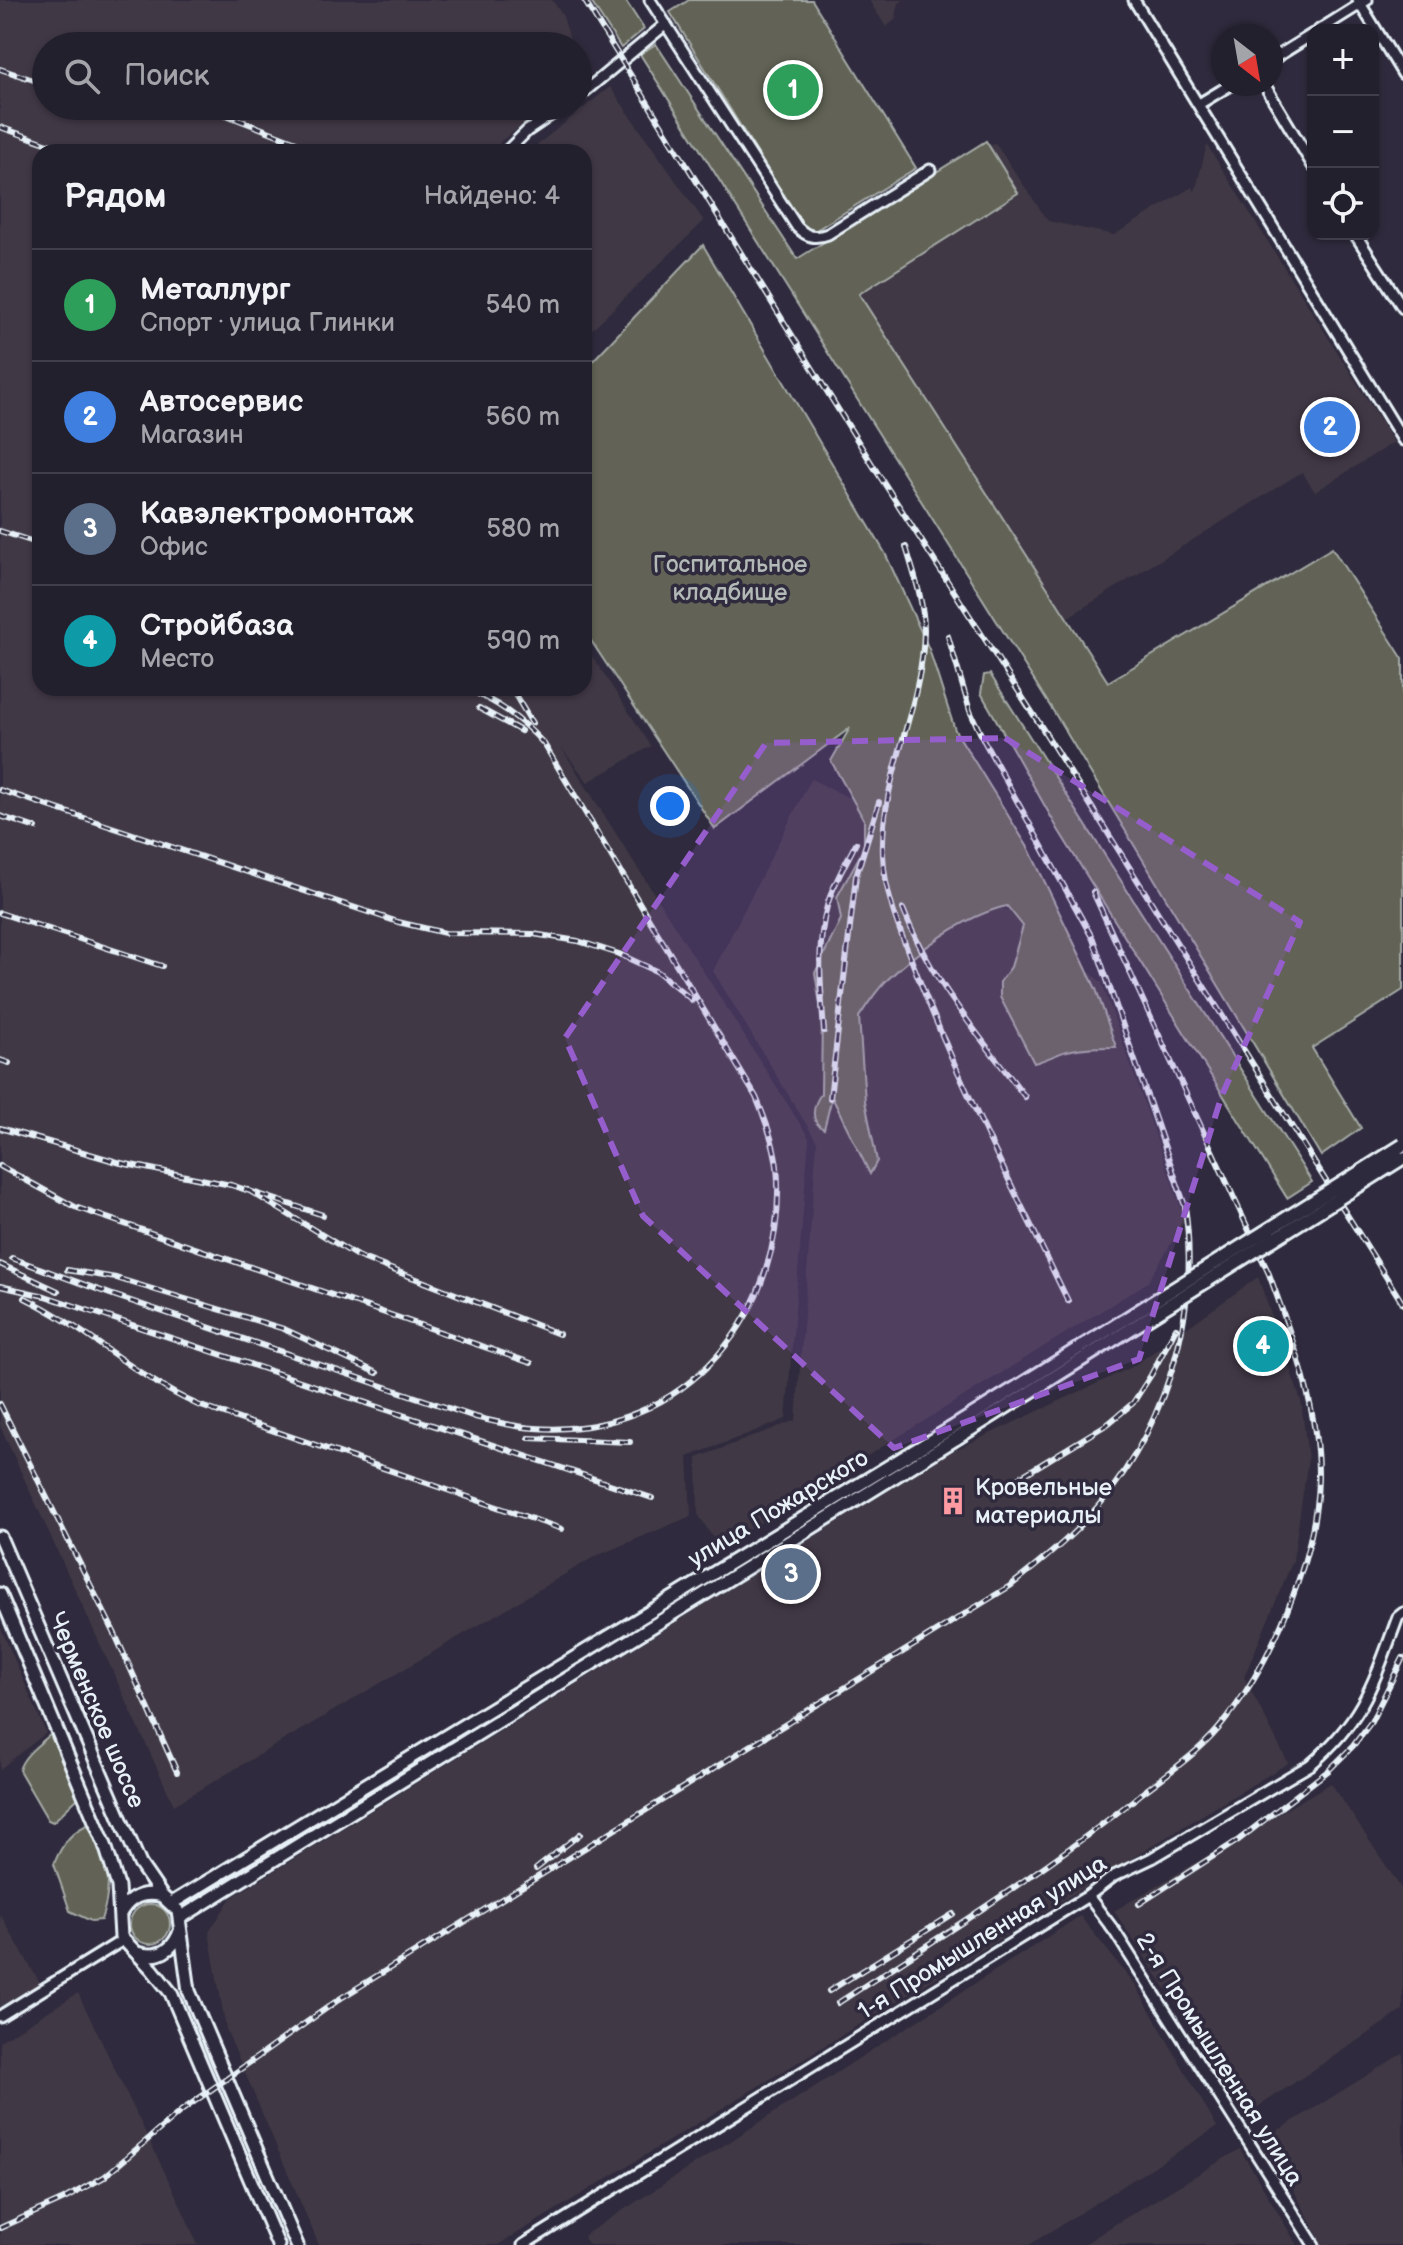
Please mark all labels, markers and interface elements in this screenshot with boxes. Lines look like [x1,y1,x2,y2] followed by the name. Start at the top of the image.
[1211,24,1283,96] north arrow
[1307,24,1379,240] map controls
[1307,24,1379,96] button: +
[32,32,592,120] search box
[60,54,104,98] icon: search
[124,58,210,94] text: Поиск
[767,60,819,120] pin: 1
[1307,96,1379,168] button: −
[1307,168,1379,240] button: locate
[64,176,166,217] text: Рядом
[424,181,560,212] text: Найдено: 4
[140,272,291,308] text: Металлург
[85,290,95,321] text: 1
[485,290,560,321] text: 540 m
[140,308,395,339] text: Спорт · улица Глинки
[140,384,303,420] text: Автосервис
[1304,397,1356,457] pin: 2
[82,402,98,433] text: 2
[485,402,560,433] text: 560 m
[140,420,244,451] text: Магазин
[140,496,413,532] text: Кавэлектромонтаж
[82,514,98,545] text: 3
[486,514,560,545] text: 580 m
[140,532,208,563] text: Офис
[653,550,807,607] park label: Госпитальное кладбище
[140,608,293,644] text: Стройбаза
[82,626,98,657] text: 4
[486,626,560,657] text: 590 m
[140,644,214,675] text: Место
[650,786,690,826] your location
[1237,1316,1289,1376] pin: 4
[683,1443,874,1574] street label: улица Пожарского
[975,1473,1112,1530] place label: Кровельные материалы
[938,1486,968,1516] building icon: Кровельные материалы
[765,1544,817,1604] pin: 3
[42,1608,151,1813] street label: Черменское шоссе
[852,1849,1112,2026] street label: 1-я Промышленная улица
[1130,1927,1309,2191] street label: 2-я Промышленная улица

